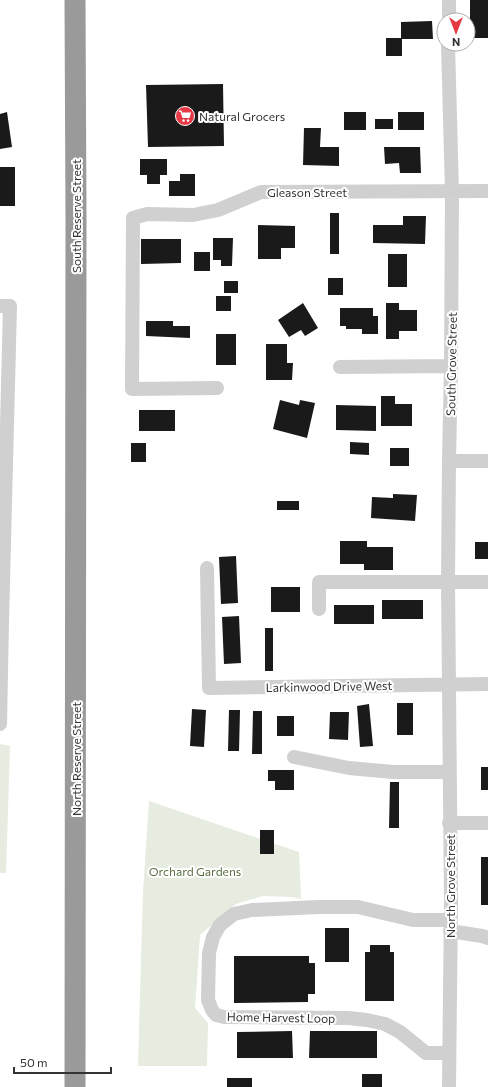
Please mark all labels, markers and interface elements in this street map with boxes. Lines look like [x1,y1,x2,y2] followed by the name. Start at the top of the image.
[436,12,476,52] north arrow
[452,36,460,49] text: N
[174,105,196,127] supermarket icon: Natural Grocers
[199,109,285,123] place label: Natural Grocers
[69,159,83,273] street label: South Reserve Street
[267,185,347,199] street label: Gleason Street
[443,312,459,416] street label: South Grove Street
[266,678,392,694] street label: Larkinwood Drive West
[69,702,83,816] street label: North Reserve Street
[443,834,457,938] street label: North Grove Street
[149,864,241,878] park label: Orchard Gardens
[227,1009,335,1025] street label: Home Harvest Loop
[14,1049,111,1075] scale bar
[20,1055,48,1069] text: 50 m

